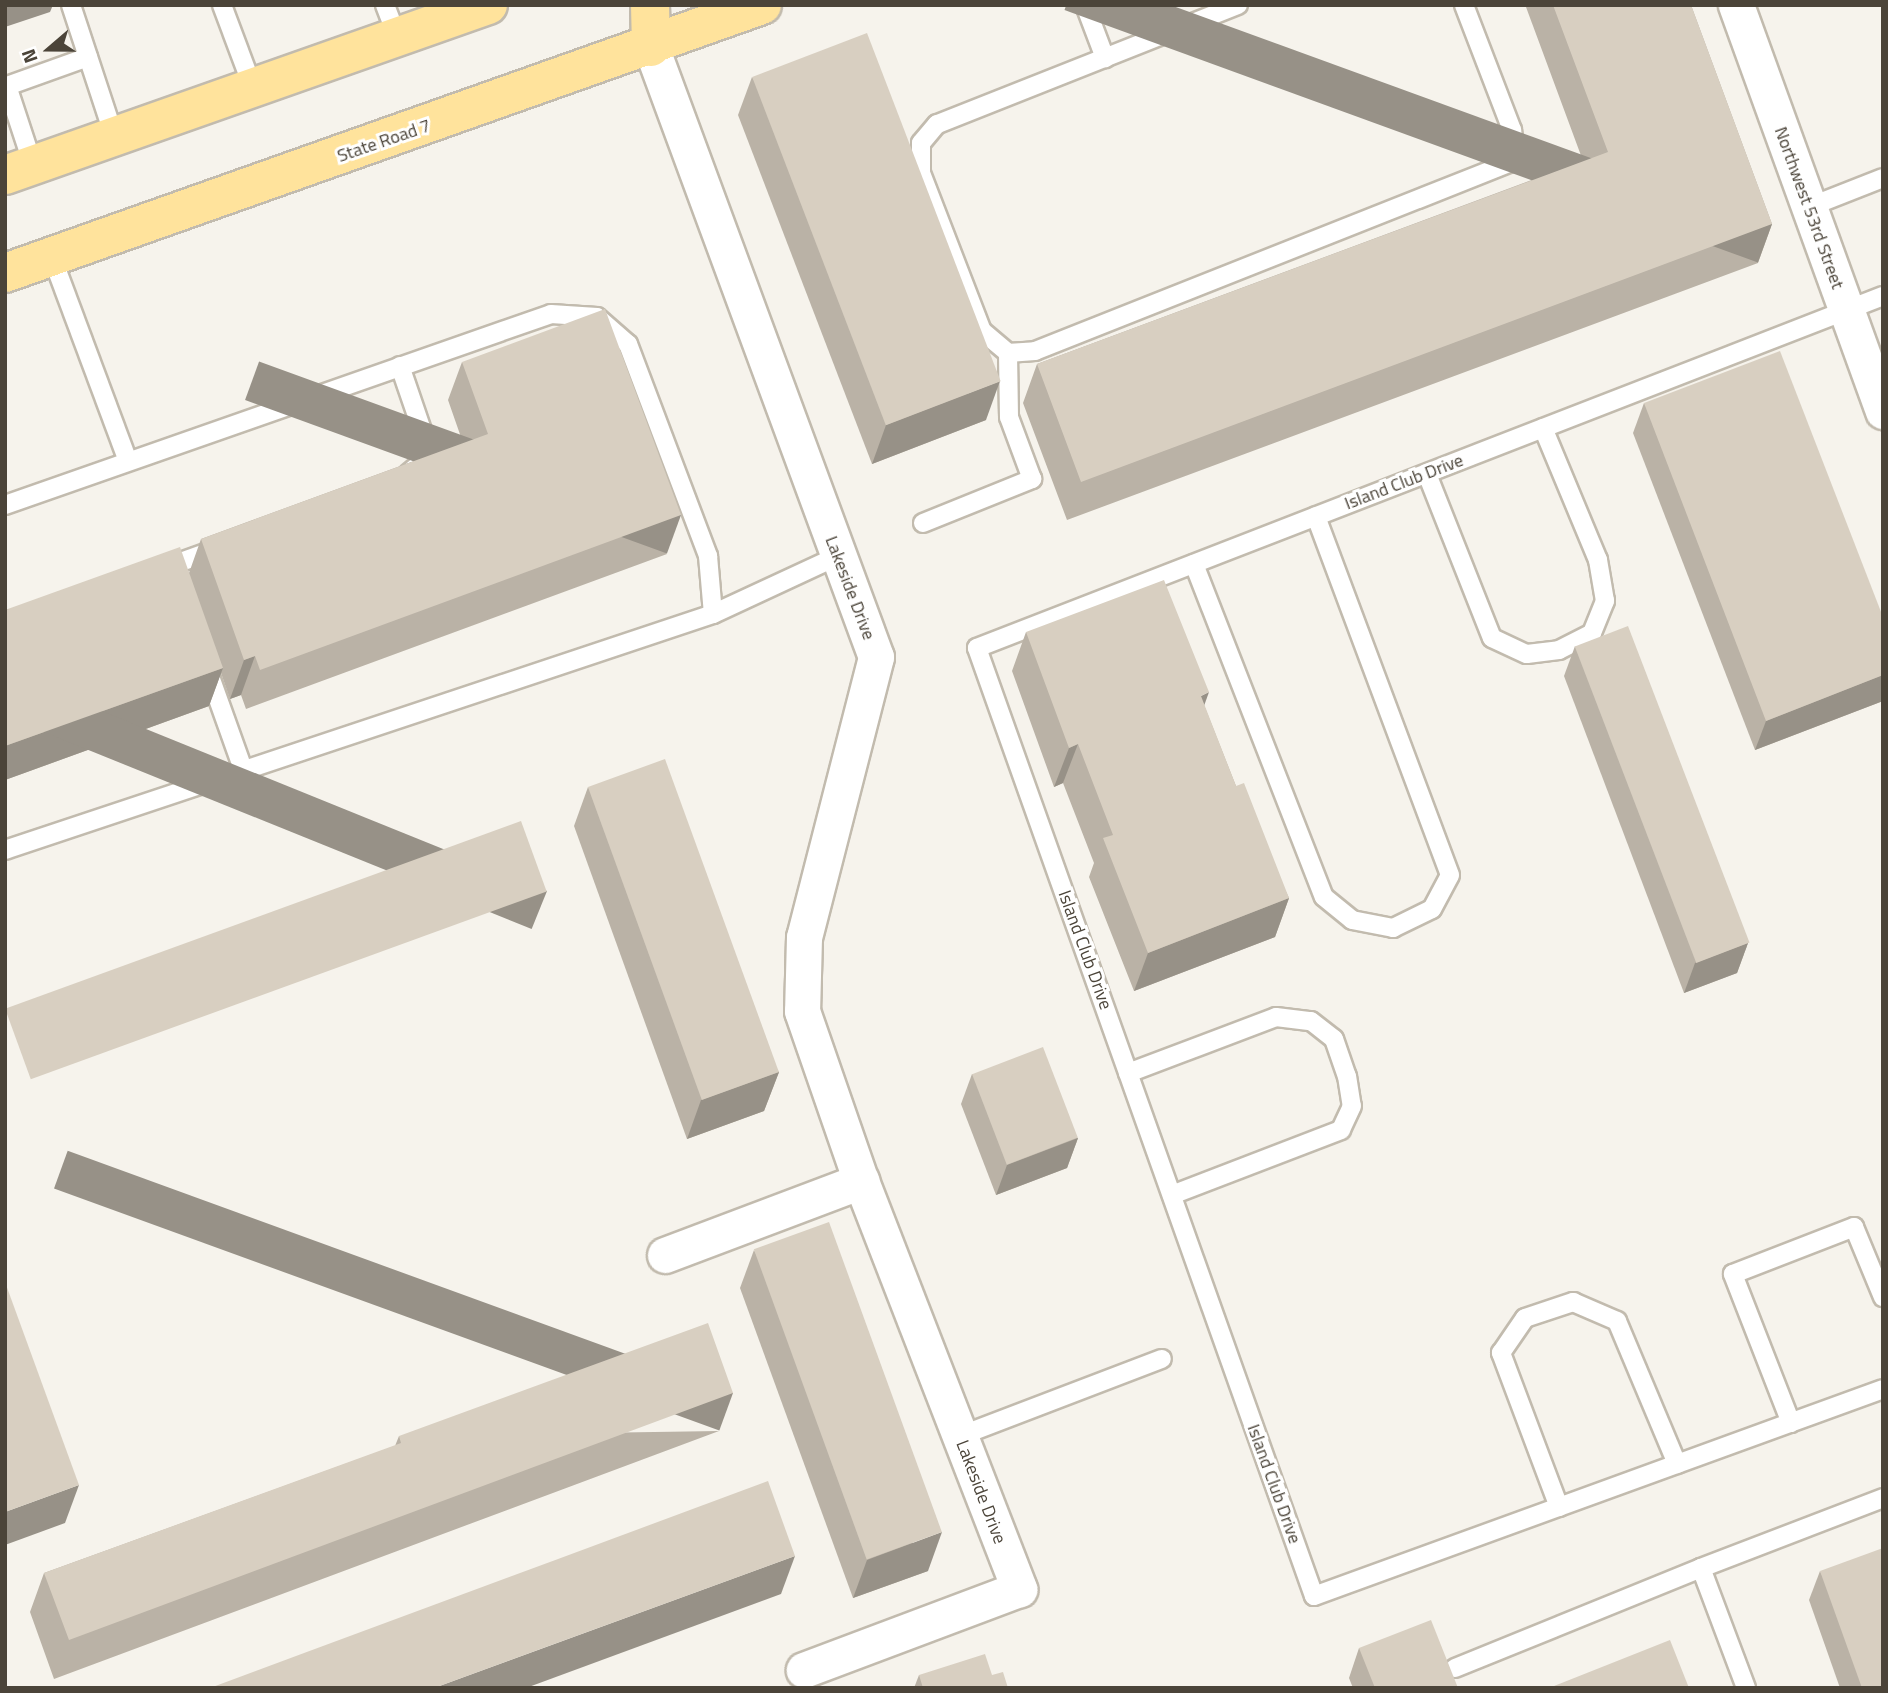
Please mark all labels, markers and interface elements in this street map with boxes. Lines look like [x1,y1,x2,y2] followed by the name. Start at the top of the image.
[14,14,84,84] north arrow
[13,45,45,68] text: N
[334,115,434,167] street label: State Road 7
[1770,124,1848,292] street label: Northwest 53rd Street
[1342,449,1466,515] street label: Island Club Drive
[820,533,880,643] street label: Lakeside Drive
[1053,887,1117,1013] street label: Island Club Drive
[1242,1421,1306,1547] street label: Island Club Drive
[951,1437,1011,1547] street label: Lakeside Drive

